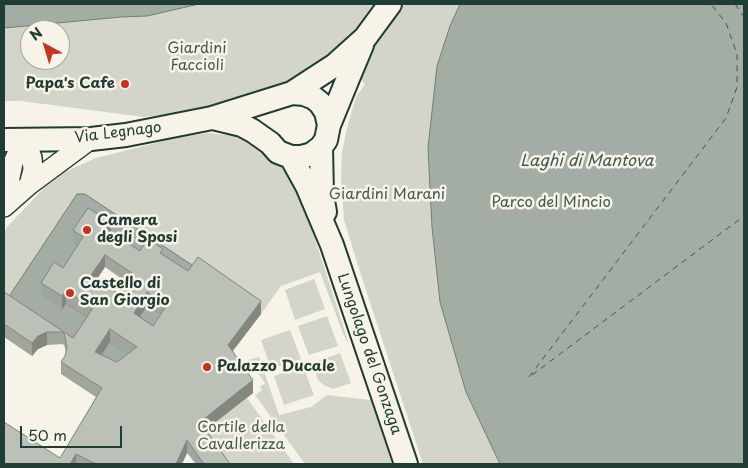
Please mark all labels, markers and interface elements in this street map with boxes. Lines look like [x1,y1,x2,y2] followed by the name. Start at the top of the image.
[20,20,70,70] north arrow
[25,22,47,45] text: N
[167,40,227,75] park label: Giardini Faccioli
[26,75,115,93] place label: Papa's Cafe
[119,78,131,90] marker: Papa's Cafe
[74,119,162,147] street label: Via Legnago
[520,152,654,172] water label: Laghi di Mantova
[329,186,445,204] park label: Giardini Marani
[491,194,611,212] park label: Parco del Mincio
[97,212,177,247] place label: Camera degli Sposi
[81,224,93,236] marker: Camera degli Sposi
[333,271,405,437] street label: Lungolago del Gonzaga
[80,275,170,310] place label: Castello di San Giorgio
[64,287,76,299] marker: Castello di San Giorgio
[217,358,335,376] place label: Palazzo Ducale
[201,361,213,373] marker: Palazzo Ducale
[22,416,125,448] scale bar
[197,419,285,454] park label: Cortile della Cavallerizza
[28,423,67,446] text: 50 m

